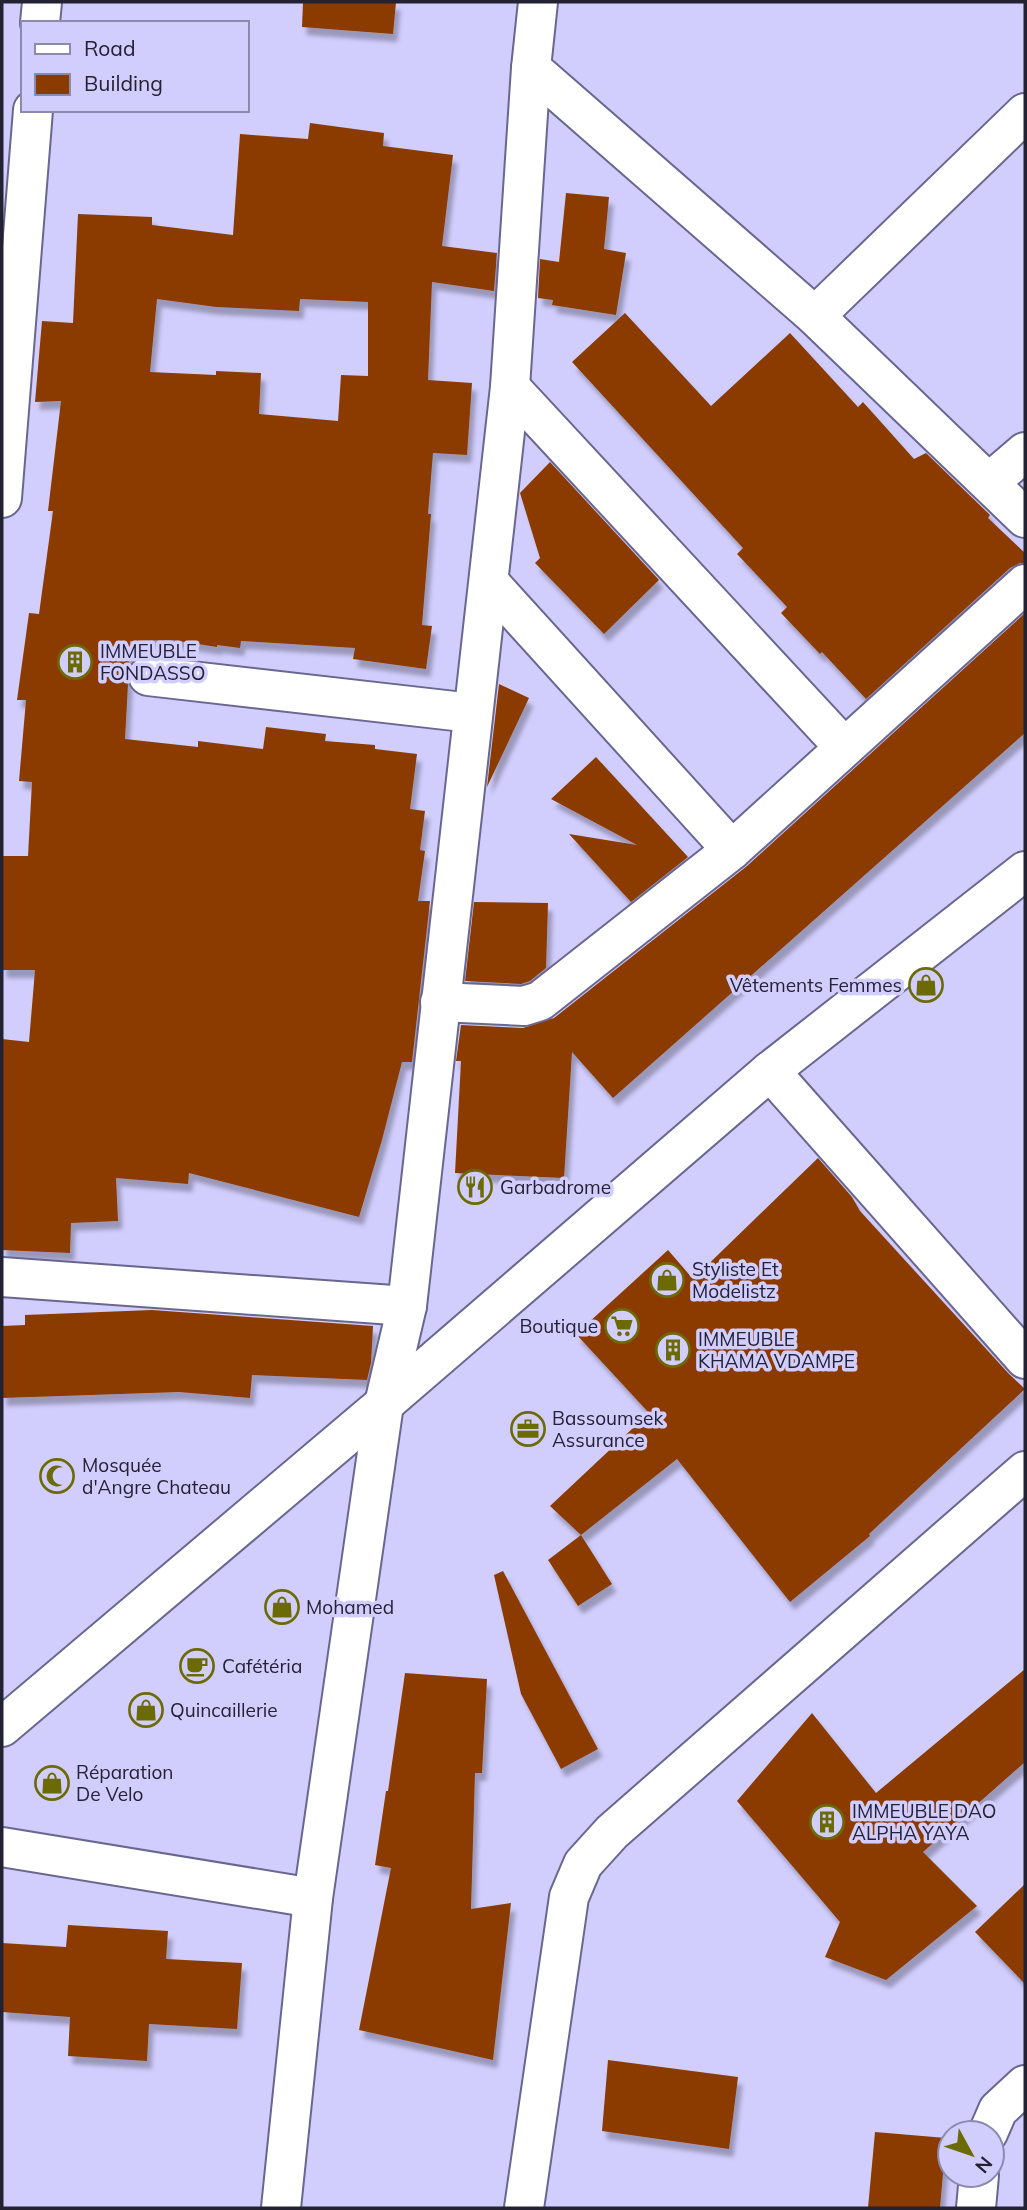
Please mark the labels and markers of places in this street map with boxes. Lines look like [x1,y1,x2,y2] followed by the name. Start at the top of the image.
[100,639,205,685] place label: IMMEUBLE FONDASSO
[56,643,94,681] building icon: IMMEUBLE FONDASSO
[907,966,945,1004] shop icon: Vêtements Femmes
[730,973,902,997] place label: Vêtements Femmes
[456,1168,494,1206] restaurant icon: Garbadrome
[500,1175,611,1199] place label: Garbadrome
[692,1257,779,1303] place label: Styliste Et Modelistz
[648,1261,686,1299] shop icon: Styliste Et Modelistz
[603,1307,641,1345] supermarket icon: Boutique
[519,1314,598,1338] place label: Boutique
[698,1327,855,1373] place label: IMMEUBLE KHAMA VDAMPE
[654,1331,692,1369] building icon: IMMEUBLE KHAMA VDAMPE
[552,1406,663,1452] place label: Bassoumsek Assurance
[509,1410,547,1448] office icon: Bassoumsek Assurance
[82,1453,231,1499] place label: Mosquée d'Angre Chateau
[38,1457,76,1495] mosque icon: Mosquée d'Angre Chateau
[263,1588,301,1626] shop icon: Mohamed
[306,1595,394,1619] place label: Mohamed
[178,1647,216,1685] cafe icon: Cafétéria
[222,1654,302,1678] place label: Cafétéria
[127,1691,165,1729] shop icon: Quincaillerie
[170,1698,278,1722] place label: Quincaillerie
[76,1760,173,1806] place label: Réparation De Velo
[33,1764,71,1802] shop icon: Réparation De Velo
[852,1799,996,1845] place label: IMMEUBLE DAO ALPHA YAYA
[808,1803,846,1841] building icon: IMMEUBLE DAO ALPHA YAYA

